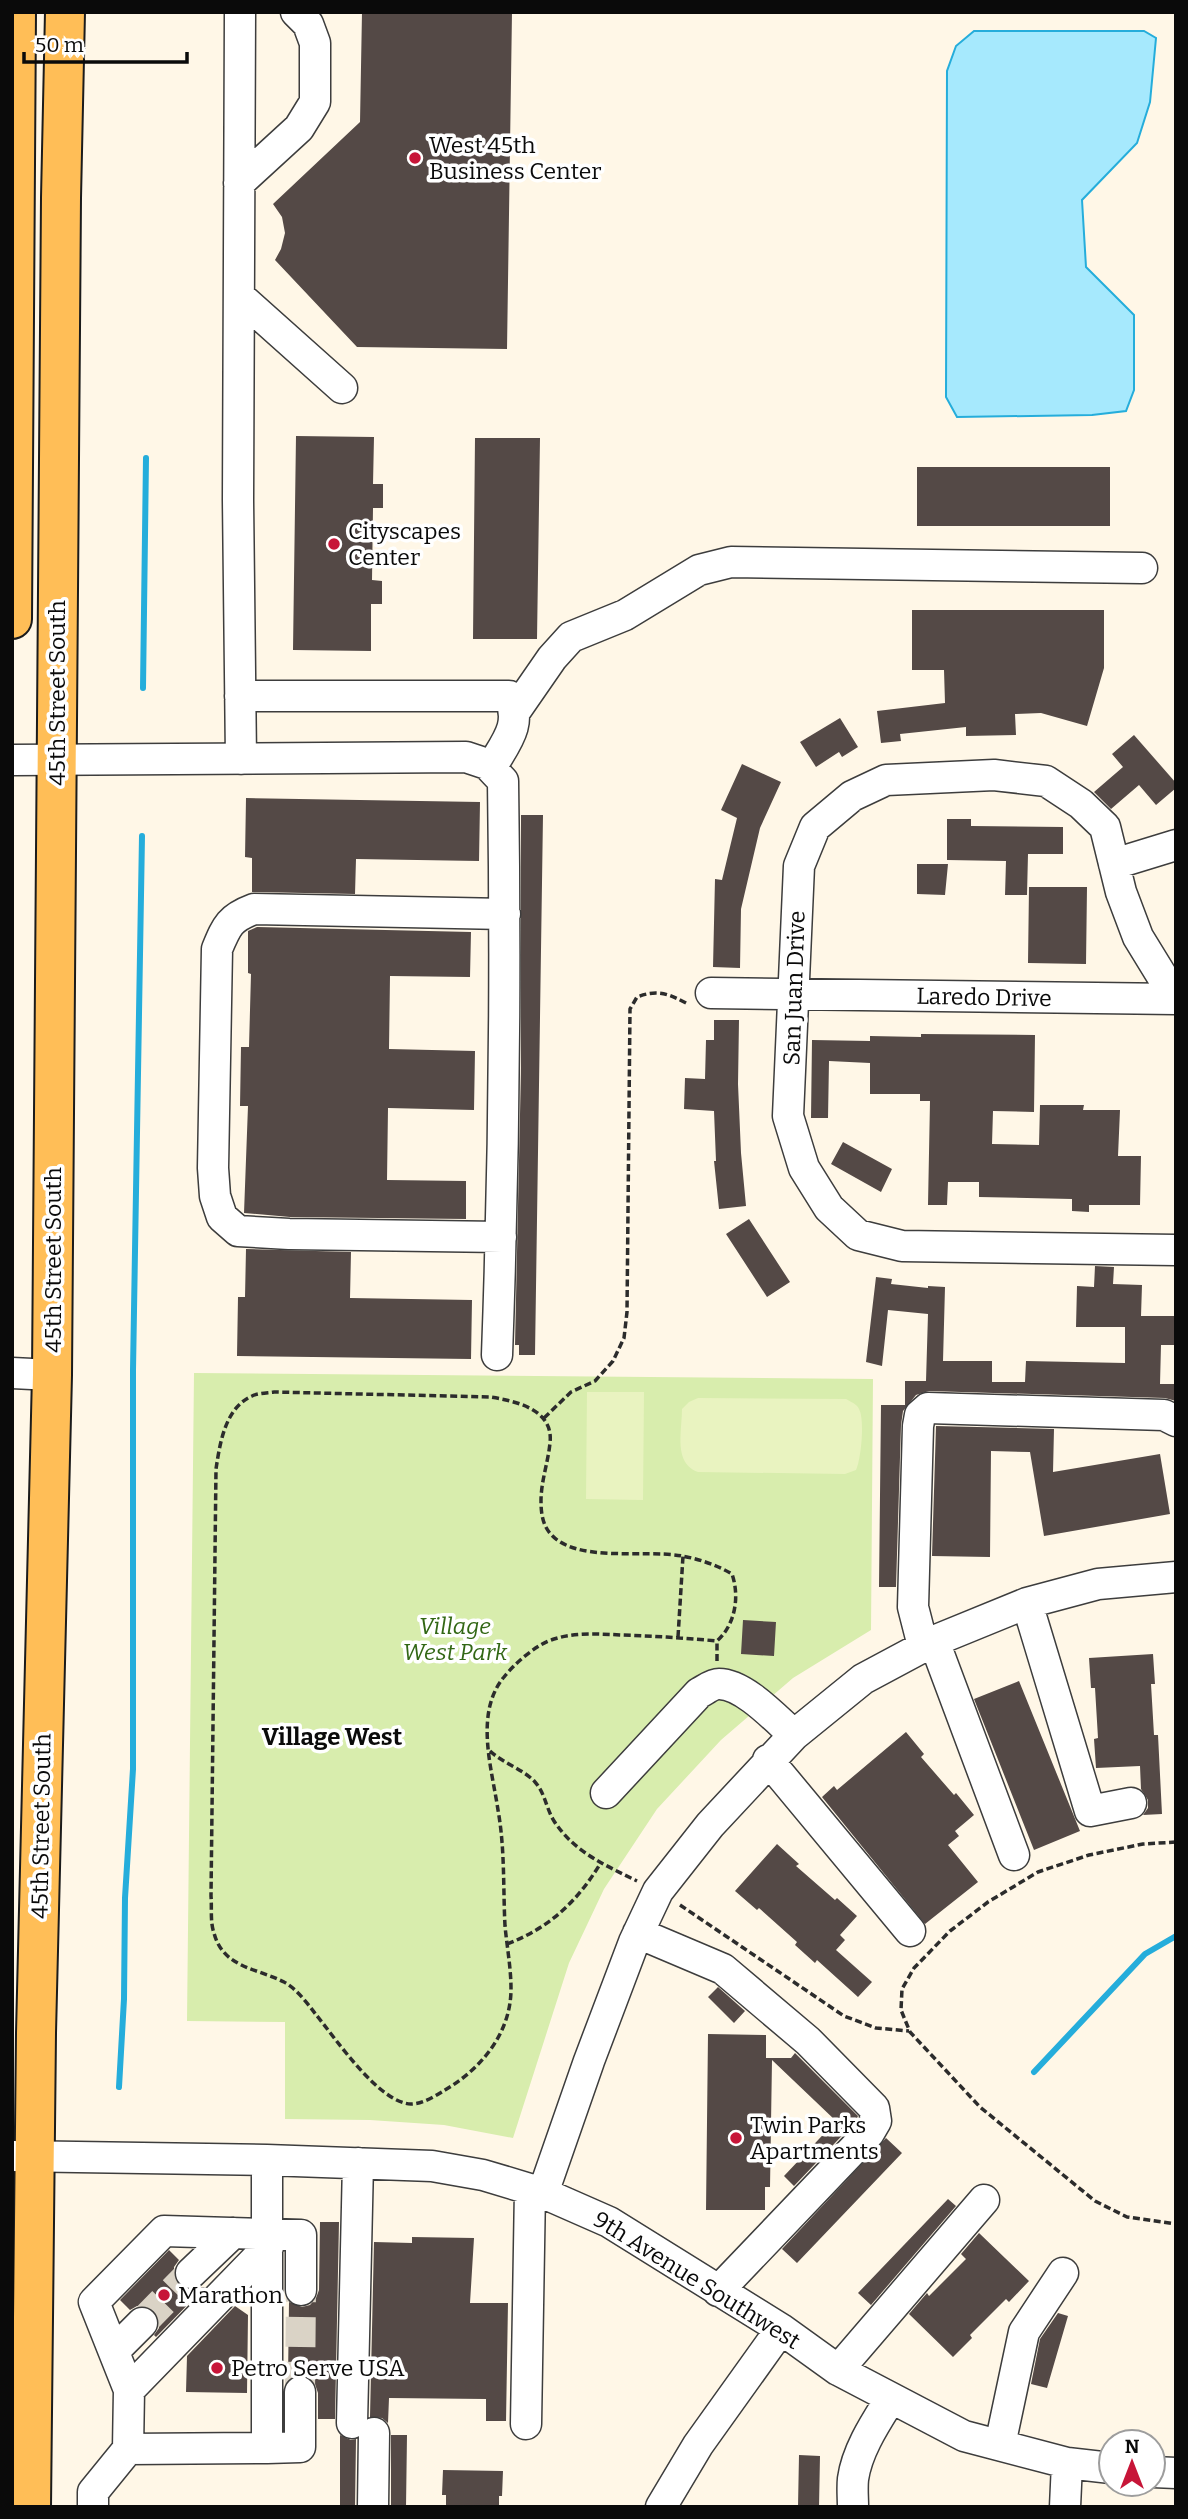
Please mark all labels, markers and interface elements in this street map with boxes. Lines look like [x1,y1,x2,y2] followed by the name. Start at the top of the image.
[24,21,187,65] scale bar
[35,32,84,58] text: 50 m
[429,131,601,185] place label: West 45th Business Center
[407,150,423,166] marker: West 45th Business Center
[348,517,461,571] place label: Cityscapes Center
[326,536,342,552] marker: Cityscapes Center
[43,600,71,786] street label: 45th Street South
[777,910,811,1066] street label: San Juan Drive
[916,982,1052,1012] street label: Laredo Drive
[39,1167,67,1353] street label: 45th Street South
[403,1612,508,1666] park label: Village West Park
[262,1723,403,1751] district label: Village West
[25,1733,57,1919] street label: 45th Street South
[750,2111,879,2165] place label: Twin Parks Apartments
[728,2130,744,2146] marker: Twin Parks Apartments
[588,2205,806,2355] street label: 9th Avenue Southwest
[178,2281,283,2309] place label: Marathon
[156,2287,172,2303] marker: Marathon
[231,2354,405,2382] place label: Petro Serve USA
[209,2360,225,2376] marker: Petro Serve USA
[1097,2428,1167,2498] north arrow
[1125,2435,1140,2458] text: N

